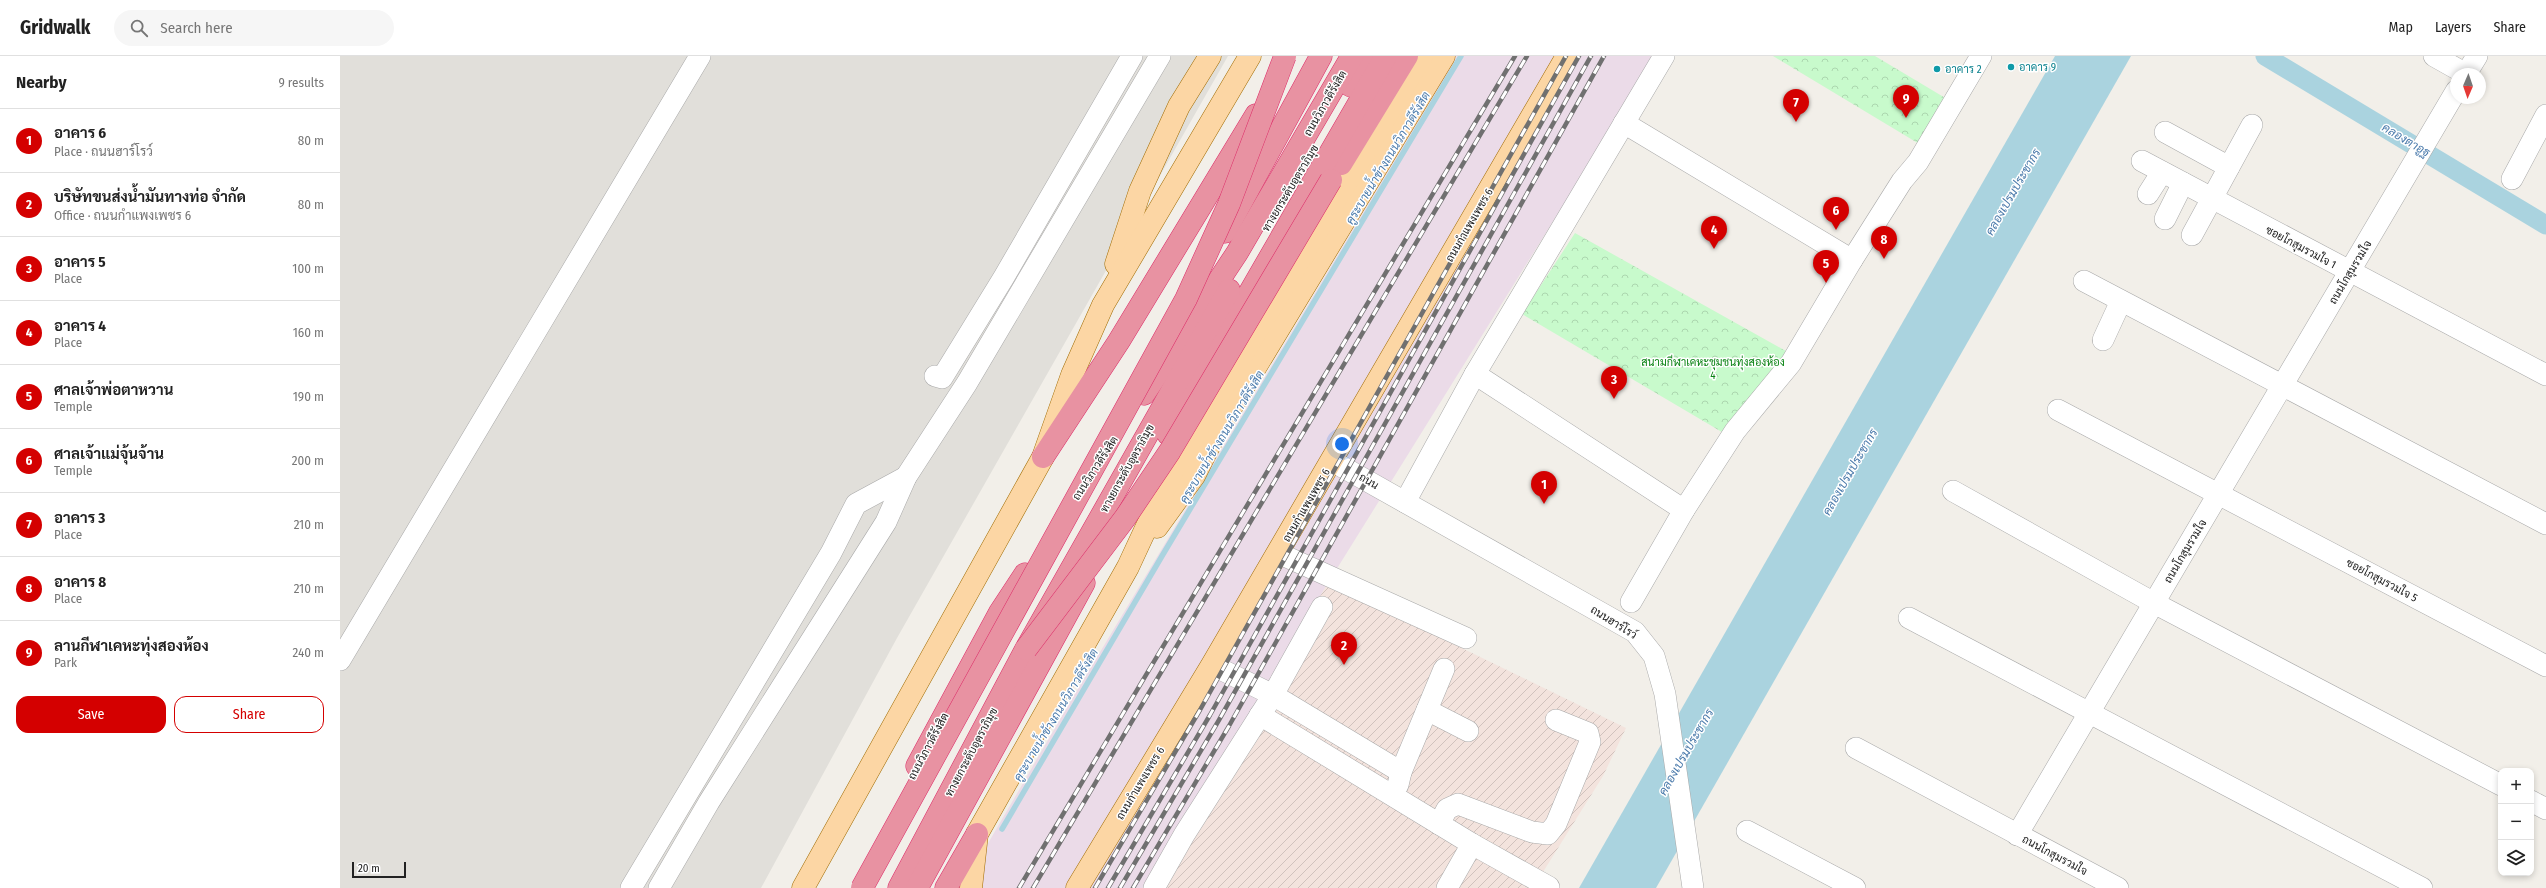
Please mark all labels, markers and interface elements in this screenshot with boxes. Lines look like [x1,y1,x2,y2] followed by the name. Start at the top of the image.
[114,10,394,46] search box
[20,16,90,39] text: Gridwalk
[128,17,150,39] icon: search
[160,19,233,37] text: Search here
[2389,19,2413,36] text: Map
[2435,19,2471,36] text: Layers
[2493,19,2526,36] text: Share
[2019,61,2056,74] place label: อาคาร 9
[2006,62,2016,72] marker: อาคาร 9
[1945,63,1982,76] place label: อาคาร 2
[1932,64,1942,74] marker: อาคาร 2
[1300,67,1349,138] street label: ถนนวิภาวดีรังสิต
[2450,68,2486,104] north arrow
[16,72,67,93] text: Nearby
[278,75,324,90] text: 9 results
[1893,85,1919,118] pin: 9
[1339,87,1434,227] water label: คูระบายน้ำข้างถนนวิภาวดีรังสิต
[1783,89,1809,122] pin: 7
[2379,120,2433,161] water label: คลองตาอูฐ
[54,124,106,142] text: อาคาร 6
[26,133,32,148] text: 1
[298,133,324,148] text: 80 m
[1259,142,1323,235] street label: ทางยกระดับอุตราภิมุข
[54,144,153,159] text: Place · ถนนฮาร์โรว์
[1983,145,2044,238] water label: คลองเปรมประชากร
[1442,185,1496,264] street label: ถนนกำแพงเพชร 6
[54,188,246,206] text: บริษัทขนส่งน้ำมันทางท่อ จำกัด
[26,197,32,212] text: 2
[298,197,324,212] text: 80 m
[1823,197,1849,230] pin: 6
[54,208,191,223] text: Office · ถนนกำแพงเพชร 6
[1701,216,1727,249] pin: 4
[2262,222,2339,273] street label: ซอยโกสุมรวมใจ 1
[1871,226,1897,259] pin: 8
[2325,237,2376,308] street label: ถนนโกสุมรวมใจ
[1813,250,1839,283] pin: 5
[54,253,106,271] text: อาคาร 5
[26,261,32,276] text: 3
[292,261,324,276] text: 100 m
[54,271,82,286] text: Place
[54,317,106,335] text: อาคาร 4
[26,325,32,340] text: 4
[293,325,324,340] text: 160 m
[54,335,82,350] text: Place
[1641,354,1785,382] park label: สนามกีฬาเคหะชุมชนทุ่งสองห้อง 4
[1173,366,1268,506] water label: คูระบายน้ำข้างถนนวิภาวดีรังสิต
[1601,366,1627,399] pin: 3
[54,381,173,399] text: ศาลเจ้าพ่อตาหวาน
[26,389,32,404] text: 5
[293,389,324,404] text: 190 m
[54,399,92,414] text: Temple
[1097,421,1159,516] street label: ทางยกระดับอุตราภิมุข
[1820,425,1881,518] water label: คลองเปรมประชากร
[1068,433,1121,503] street label: ถนนวิภาวดีรังสิต
[1332,434,1352,454] your location
[54,445,164,463] text: ศาลเจ้าแม่จุ้นจ้าน
[26,453,32,468] text: 6
[292,453,324,468] text: 200 m
[54,463,92,478] text: Temple
[1279,465,1333,544] street label: ถนนกำแพงเพชร 6
[1357,471,1381,492] street label: ถนน
[1531,471,1557,504] pin: 1
[54,509,105,527] text: อาคาร 3
[2160,516,2211,587] street label: ถนนโกสุมรวมใจ
[26,517,32,532] text: 7
[294,517,324,532] text: 210 m
[54,527,82,542] text: Place
[2343,554,2421,606] street label: ซอยโกสุมรวมใจ 5
[54,573,106,591] text: อาคาร 8
[26,581,32,596] text: 8
[294,581,324,596] text: 210 m
[54,591,82,606] text: Place
[1588,601,1640,642] street label: ถนนฮาร์โรว์
[1331,632,1357,665] pin: 2
[54,637,209,655] text: ลานกีฬาเคหะทุ่งสองห้อง
[1007,644,1102,784] water label: คูระบายน้ำข้างถนนวิภาวดีรังสิต
[26,645,32,660] text: 9
[292,645,324,660] text: 240 m
[54,655,77,670] text: Park
[16,696,166,733] button: Save
[174,696,324,733] button: Share
[942,705,1002,800] street label: ทางยกระดับอุตราภิมุข
[1656,705,1717,798] water label: คลองเปรมประชากร
[904,710,951,782] street label: ถนนวิภาวดีรังสิต
[1113,743,1168,822] street label: ถนนกำแพงเพชร 6
[2498,768,2534,876] map controls
[2498,768,2534,804] button: +
[2498,804,2534,840] button: −
[2019,831,2091,880] street label: ถนนโกสุมรวมใจ
[2498,840,2534,876] button: layers
[352,860,406,879] scale bar
[358,862,380,875] text: 20 m

